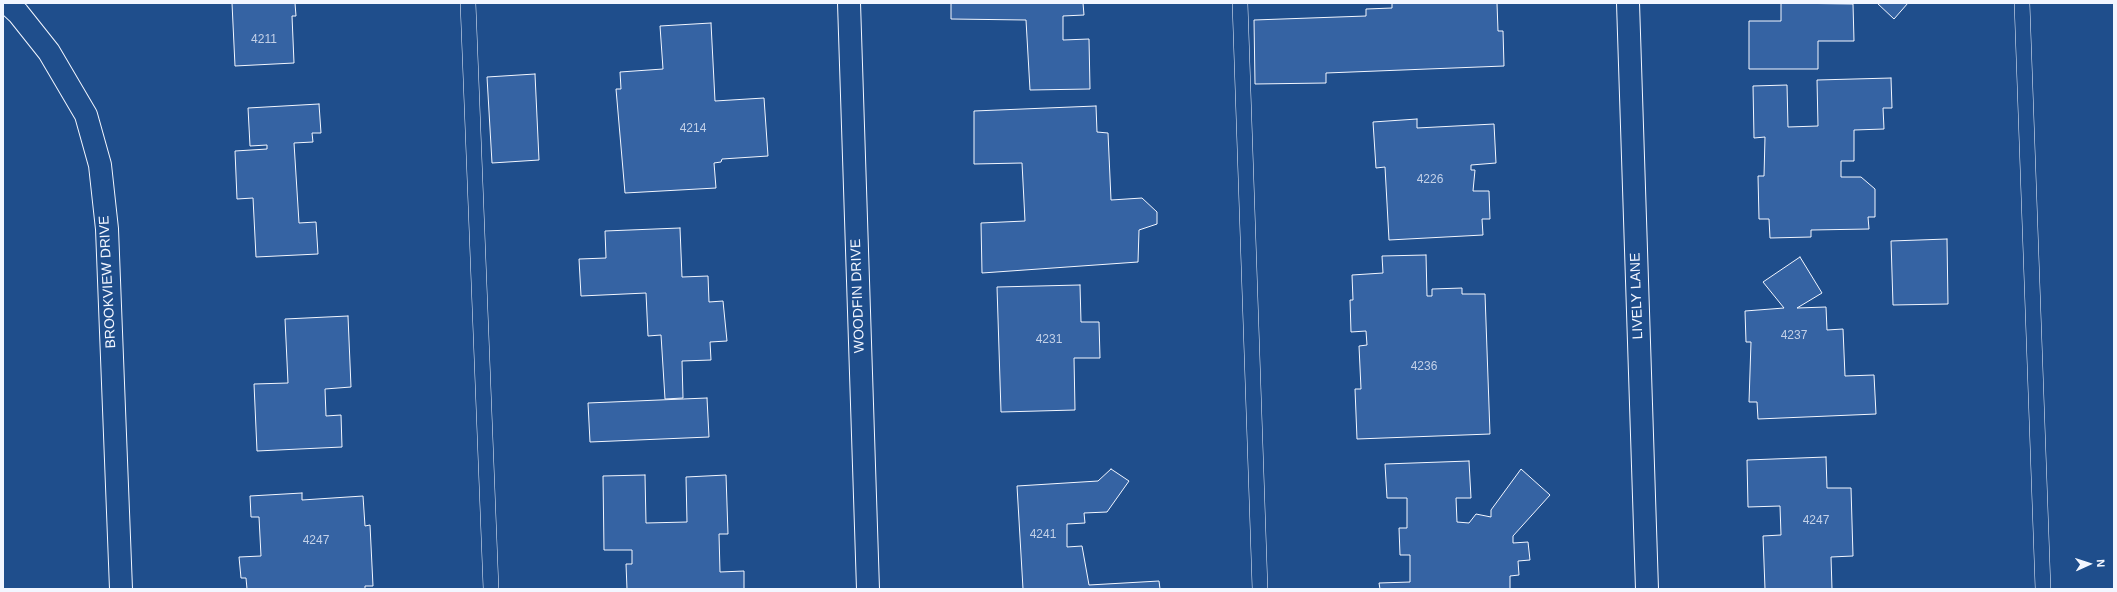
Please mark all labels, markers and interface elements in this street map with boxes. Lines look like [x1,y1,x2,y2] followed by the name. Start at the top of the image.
[251,33,277,47] house number: 4211
[680,122,706,136] house number: 4214
[1417,173,1443,187] house number: 4226
[96,215,120,349] street label: BROOKVIEW DRIVE
[848,239,868,353] street label: WOODFIN DRIVE
[1627,252,1647,340] street label: LIVELY LANE
[1781,329,1807,343] house number: 4237
[1036,333,1062,347] house number: 4231
[1411,360,1437,374] house number: 4236
[1803,514,1829,528] house number: 4247
[1030,528,1056,542] house number: 4241
[303,534,329,548] house number: 4247
[2069,544,2109,584] north arrow
[2095,559,2107,568] text: N

